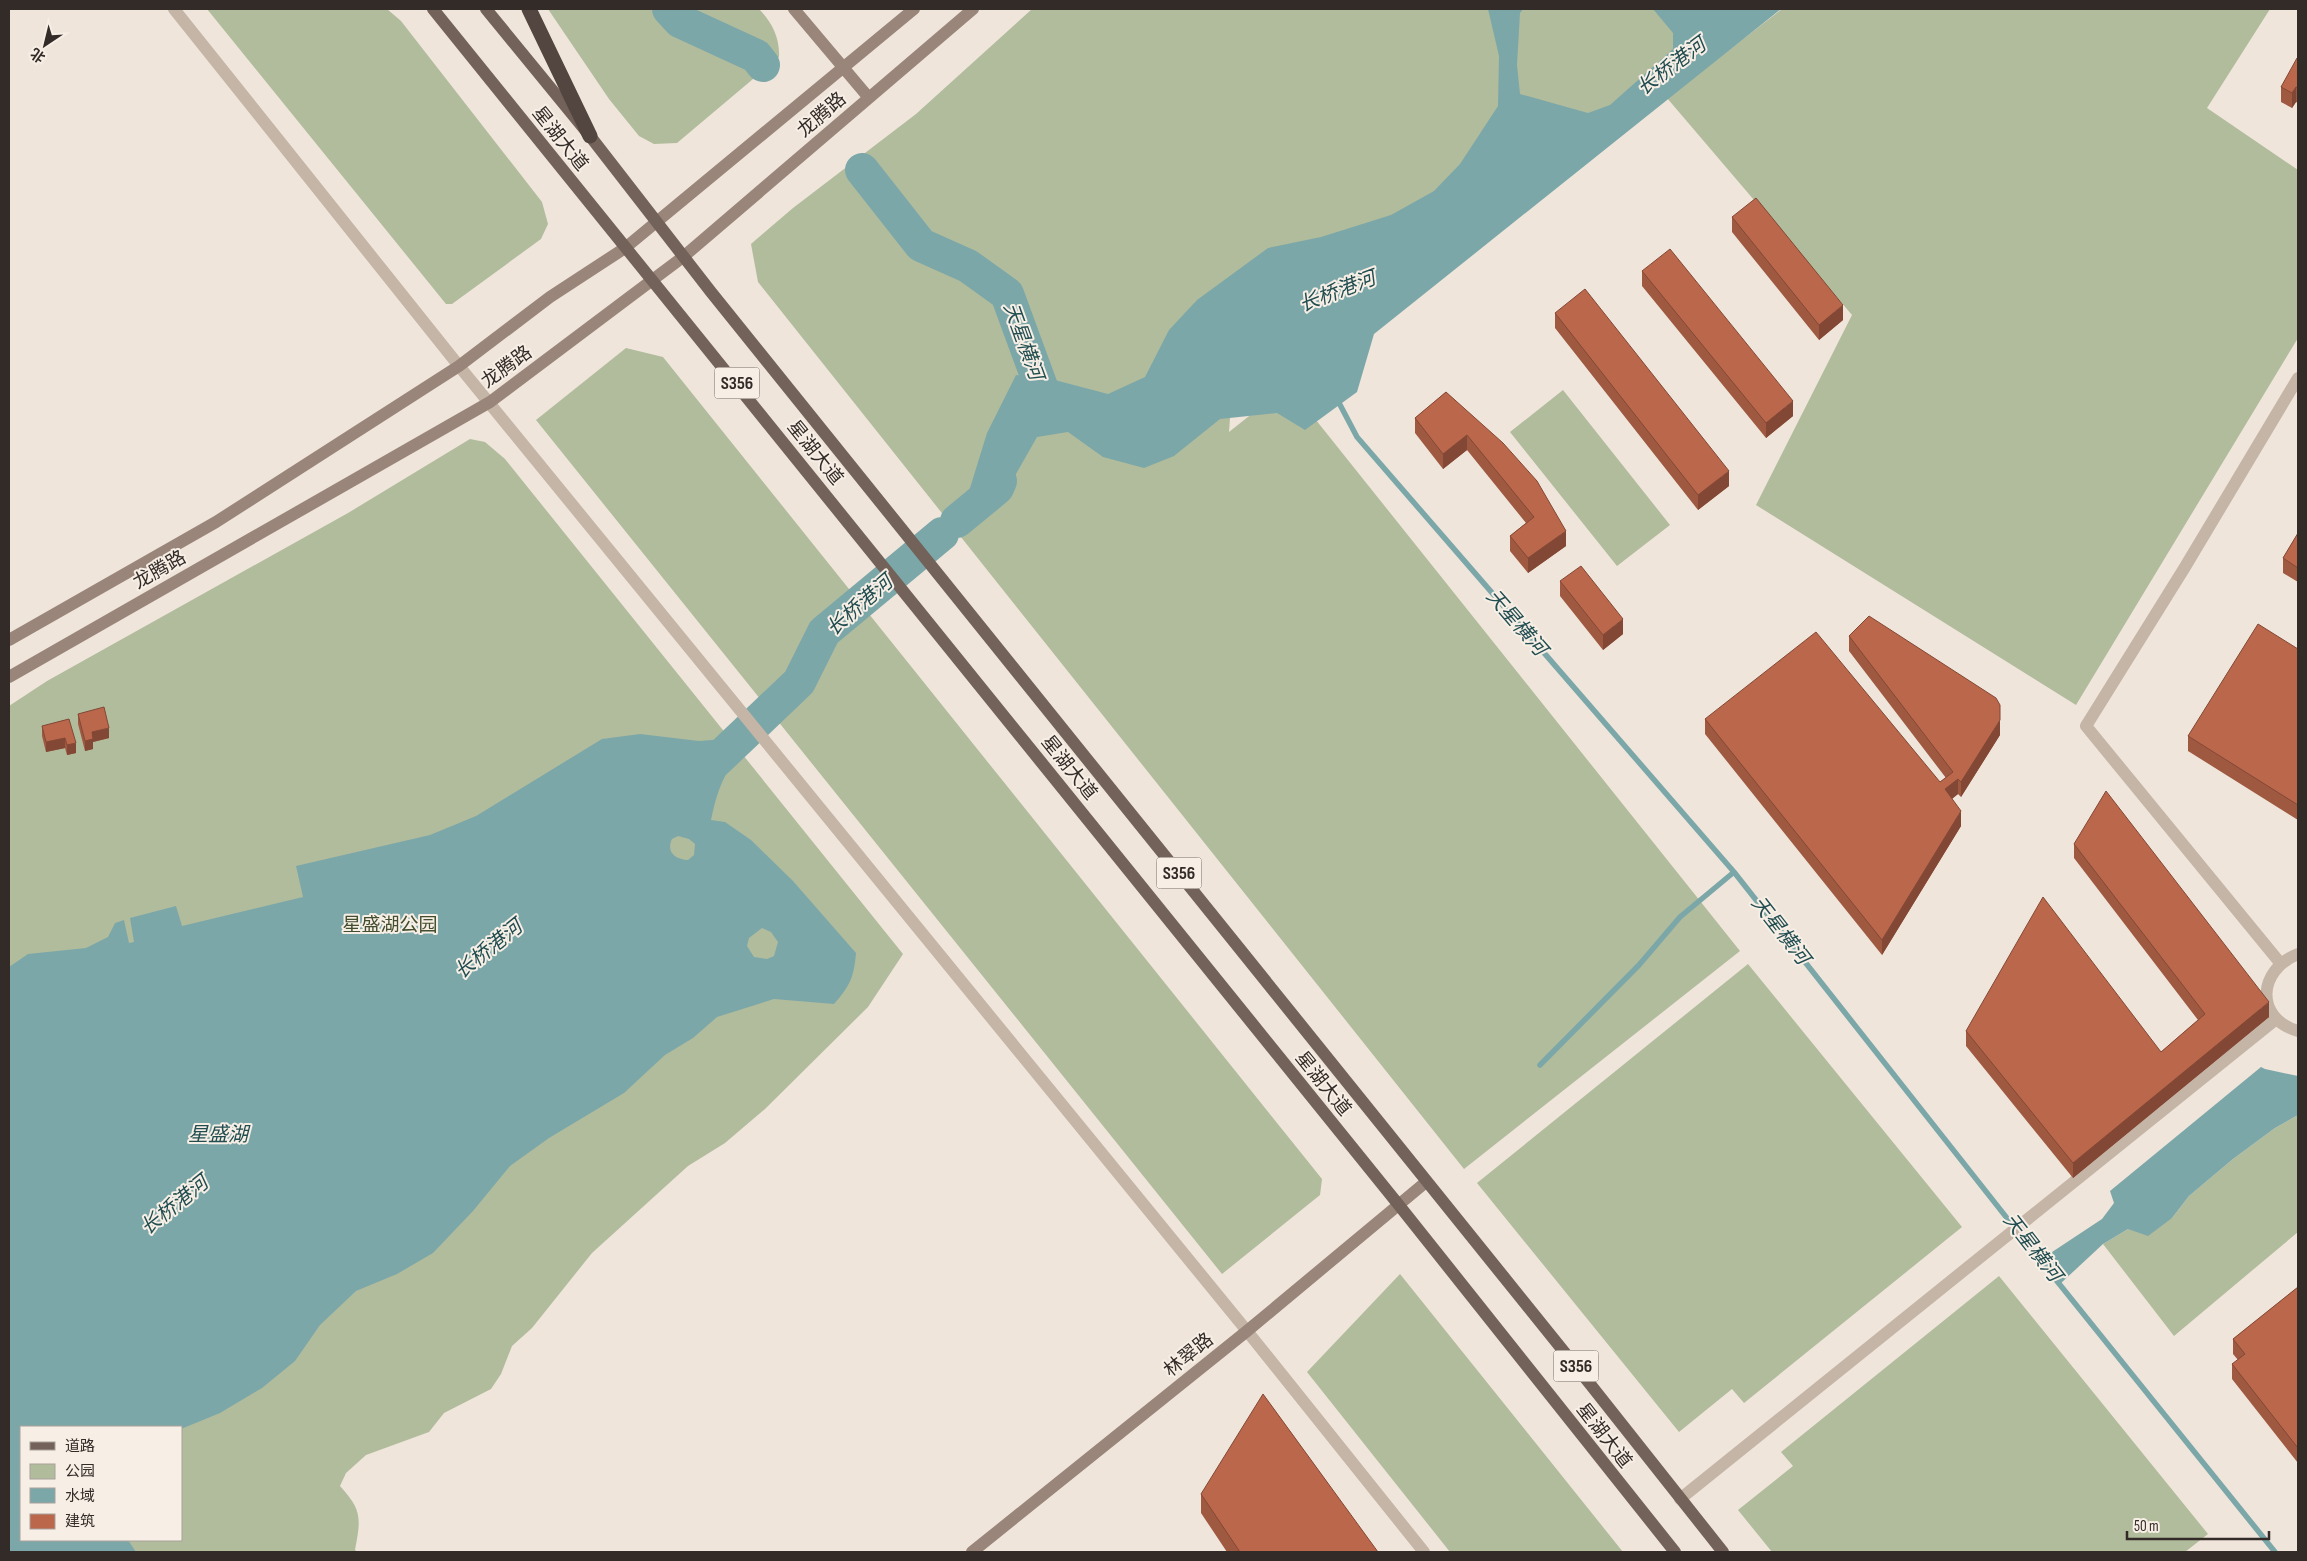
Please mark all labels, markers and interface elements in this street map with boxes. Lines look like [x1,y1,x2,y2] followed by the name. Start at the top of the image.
[20,20,70,70] north arrow
[1632,31,1714,100] water label: 长桥港河
[27,44,48,66] text: 北
[793,88,851,143] street label: 龙腾路
[527,102,593,176] street label: 星湖大道
[1296,265,1383,317] water label: 长桥港河
[998,300,1049,387] water label: 天星横河
[477,341,537,393] street label: 龙腾路
[714,368,760,398] road number: S356
[782,416,848,490] street label: 星湖大道
[129,546,190,595] street label: 龙腾路
[822,568,901,641] water label: 长桥港河
[1481,585,1554,664] water label: 天星横河
[1036,731,1102,805] street label: 星湖大道
[1156,858,1202,888] road number: S356
[1746,892,1817,973] water label: 天星横河
[450,913,530,984] water label: 长桥港河
[342,914,438,937] park label: 星盛湖公园
[1290,1047,1356,1121] street label: 星湖大道
[188,1123,251,1147] water label: 星盛湖
[136,1169,216,1240] water label: 长桥港河
[1998,1209,2069,1290] water label: 天星横河
[1160,1328,1218,1382] street label: 林翠路
[1554,1350,1598,1382] road number: S356
[1571,1399,1636,1473] street label: 星湖大道
[20,1426,182,1541] legend
[65,1437,95,1456] text: 道路
[65,1462,95,1481] text: 公园
[65,1487,95,1506] text: 水域
[2127,1508,2270,1540] scale bar
[65,1512,95,1531] text: 建筑
[2134,1517,2159,1536] text: 50 m

